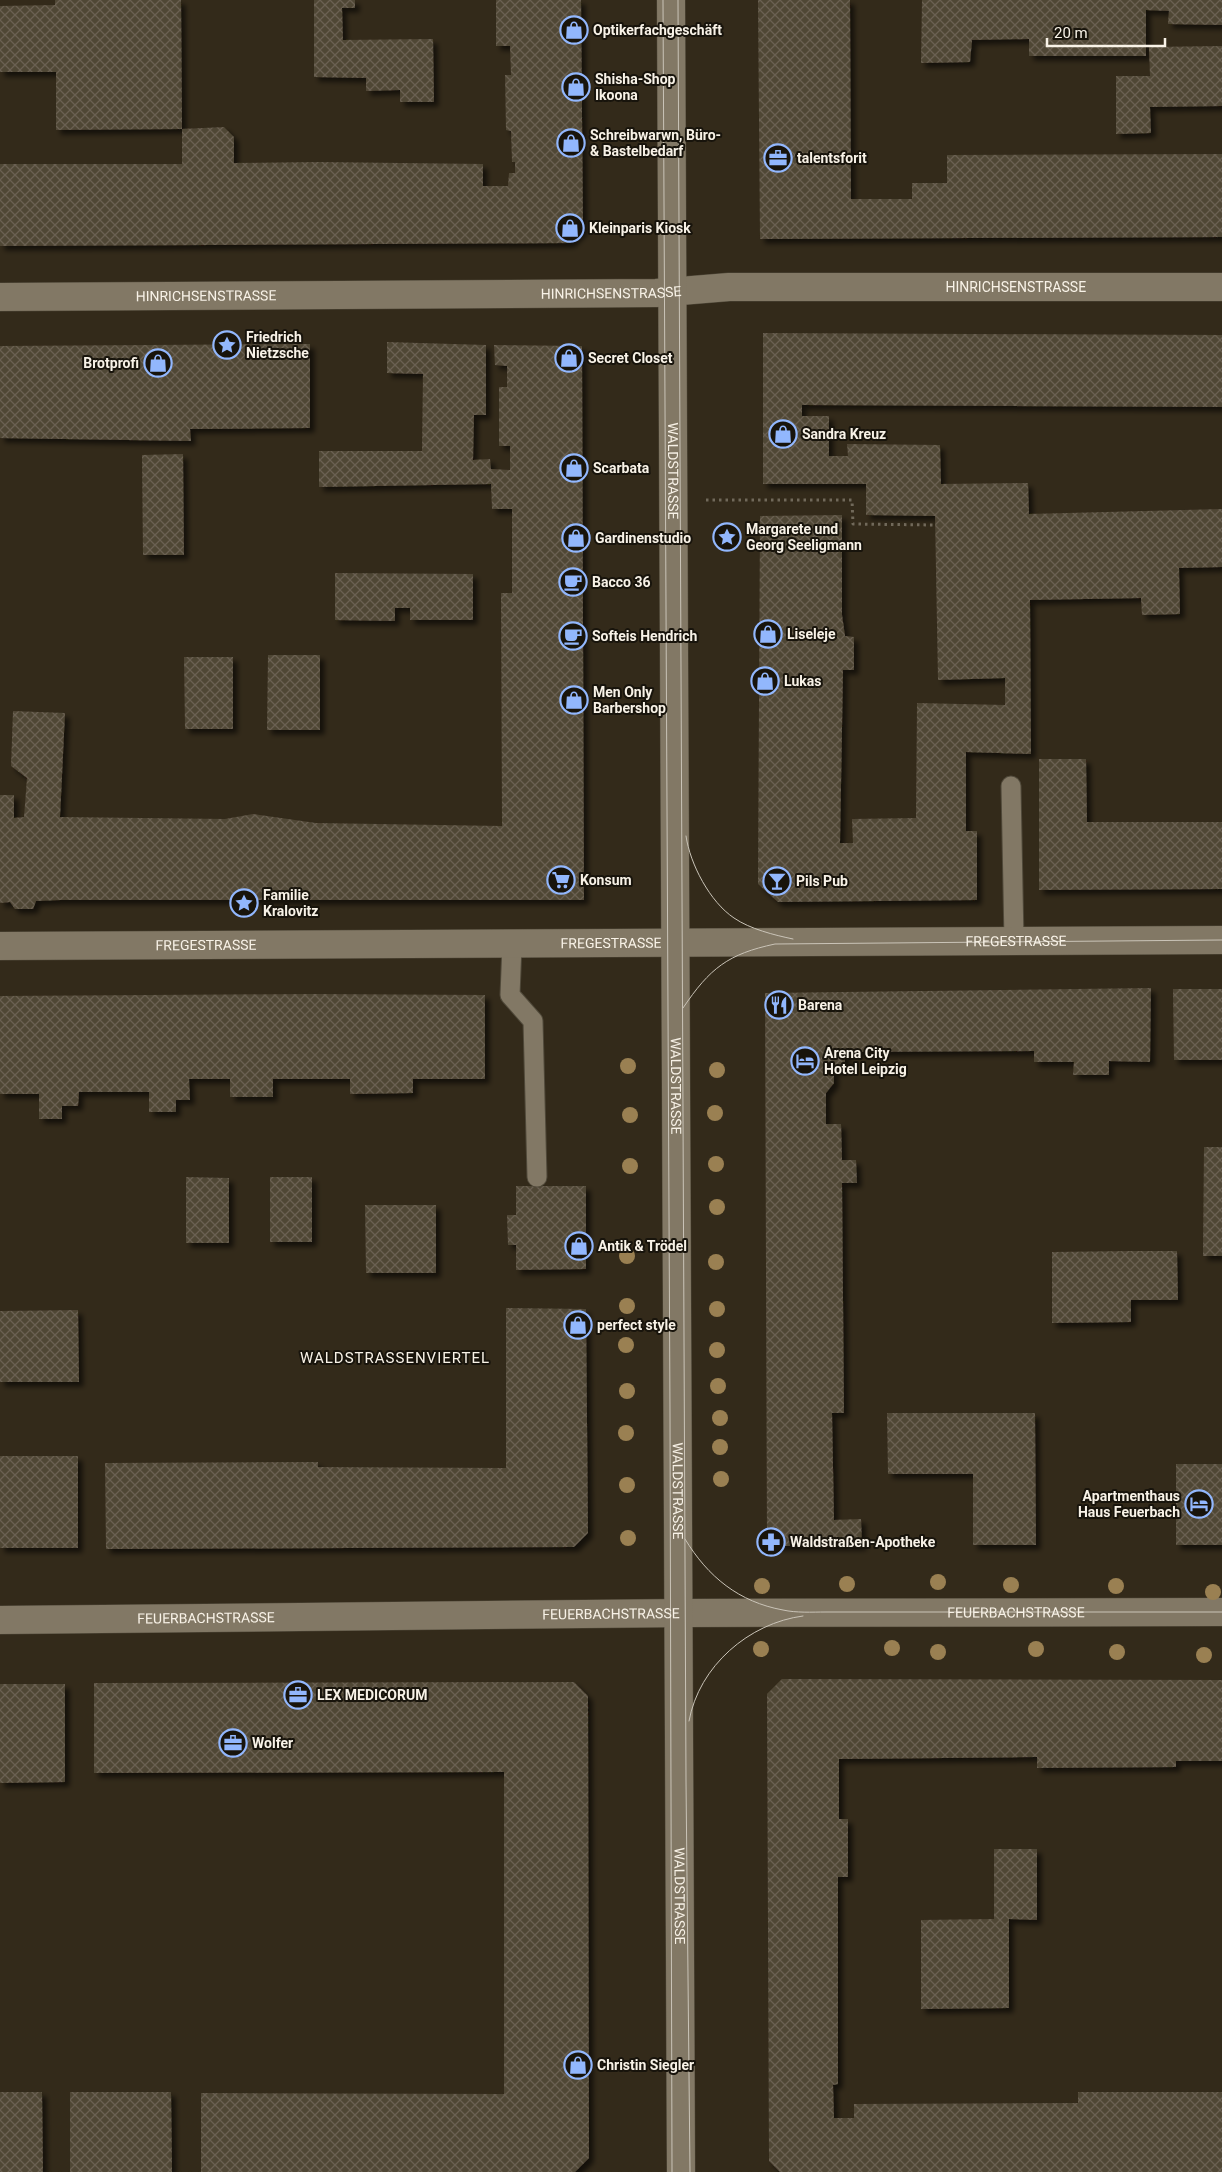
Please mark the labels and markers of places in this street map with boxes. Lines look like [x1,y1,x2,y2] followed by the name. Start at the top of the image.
[559,15,589,45] shop icon: Optikerfachgeschäft
[593,22,722,38] place label: Optikerfachgeschäft
[595,71,676,103] place label: Shisha-Shop Ikoona
[561,72,591,102] shop icon: Shisha-Shop Ikoona
[590,127,721,159] place label: Schreibwarwn, Büro- & Bastelbedarf
[556,128,586,158] shop icon: Schreibwarwn, Büro- & Bastelbedarf
[763,143,793,173] office icon: talentsforit
[797,150,867,166] place label: talentsforit
[555,213,585,243] shop icon: Kleinparis Kiosk
[589,220,691,236] place label: Kleinparis Kiosk
[246,329,309,361] place label: Friedrich Nietzsche
[212,330,242,360] place icon: Friedrich Nietzsche
[554,343,584,373] shop icon: Secret Closet
[143,348,173,378] shop icon: Brotprofi
[588,350,673,366] place label: Secret Closet
[83,355,139,371] place label: Brotprofi
[768,419,798,449] shop icon: Sandra Kreuz
[802,426,886,442] place label: Sandra Kreuz
[559,453,589,483] shop icon: Scarbata
[593,460,650,476] place label: Scarbata
[746,521,862,553] place label: Margarete und Georg Seeligmann
[712,522,742,552] place icon: Margarete und Georg Seeligmann
[561,523,591,553] shop icon: Gardinenstudio
[595,530,691,546] place label: Gardinenstudio
[558,567,588,597] cafe icon: Bacco 36
[592,574,650,590] place label: Bacco 36
[753,619,783,649] shop icon: Liseleje
[558,621,588,651] cafe icon: Softeis Hendrich
[787,626,836,642] place label: Liseleje
[592,628,698,644] place label: Softeis Hendrich
[750,666,780,696] shop icon: Lukas
[784,673,821,689] place label: Lukas
[593,684,666,716] place label: Men Only Barbershop
[559,685,589,715] shop icon: Men Only Barbershop
[546,865,576,895] supermarket icon: Konsum
[762,866,792,896] bar icon: Pils Pub
[580,872,632,888] place label: Konsum
[796,873,848,889] place label: Pils Pub
[263,887,318,919] place label: Familie Kralovitz
[229,888,259,918] place icon: Familie Kralovitz
[764,990,794,1020] restaurant icon: Barena
[798,997,843,1013] place label: Barena
[824,1045,907,1077] place label: Arena City Hotel Leipzig
[790,1046,820,1076] hotel icon: Arena City Hotel Leipzig
[564,1231,594,1261] shop icon: Antik & Trödel
[598,1238,687,1254] place label: Antik & Trödel
[563,1310,593,1340] shop icon: perfect style
[597,1317,676,1333] place label: perfect style
[1078,1488,1180,1520] place label: Apartmenthaus Haus Feuerbach
[1184,1489,1214,1519] hotel icon: Apartmenthaus Haus Feuerbach
[756,1527,786,1557] pharmacy icon: Waldstraßen-Apotheke
[790,1534,936,1550] place label: Waldstraßen-Apotheke
[283,1680,313,1710] office icon: LEX MEDICORUM
[317,1687,427,1703] place label: LEX MEDICORUM
[218,1728,248,1758] office icon: Wolfer
[252,1735,293,1751] place label: Wolfer
[563,2050,593,2080] shop icon: Christin Siegler
[597,2057,694,2073] place label: Christin Siegler

